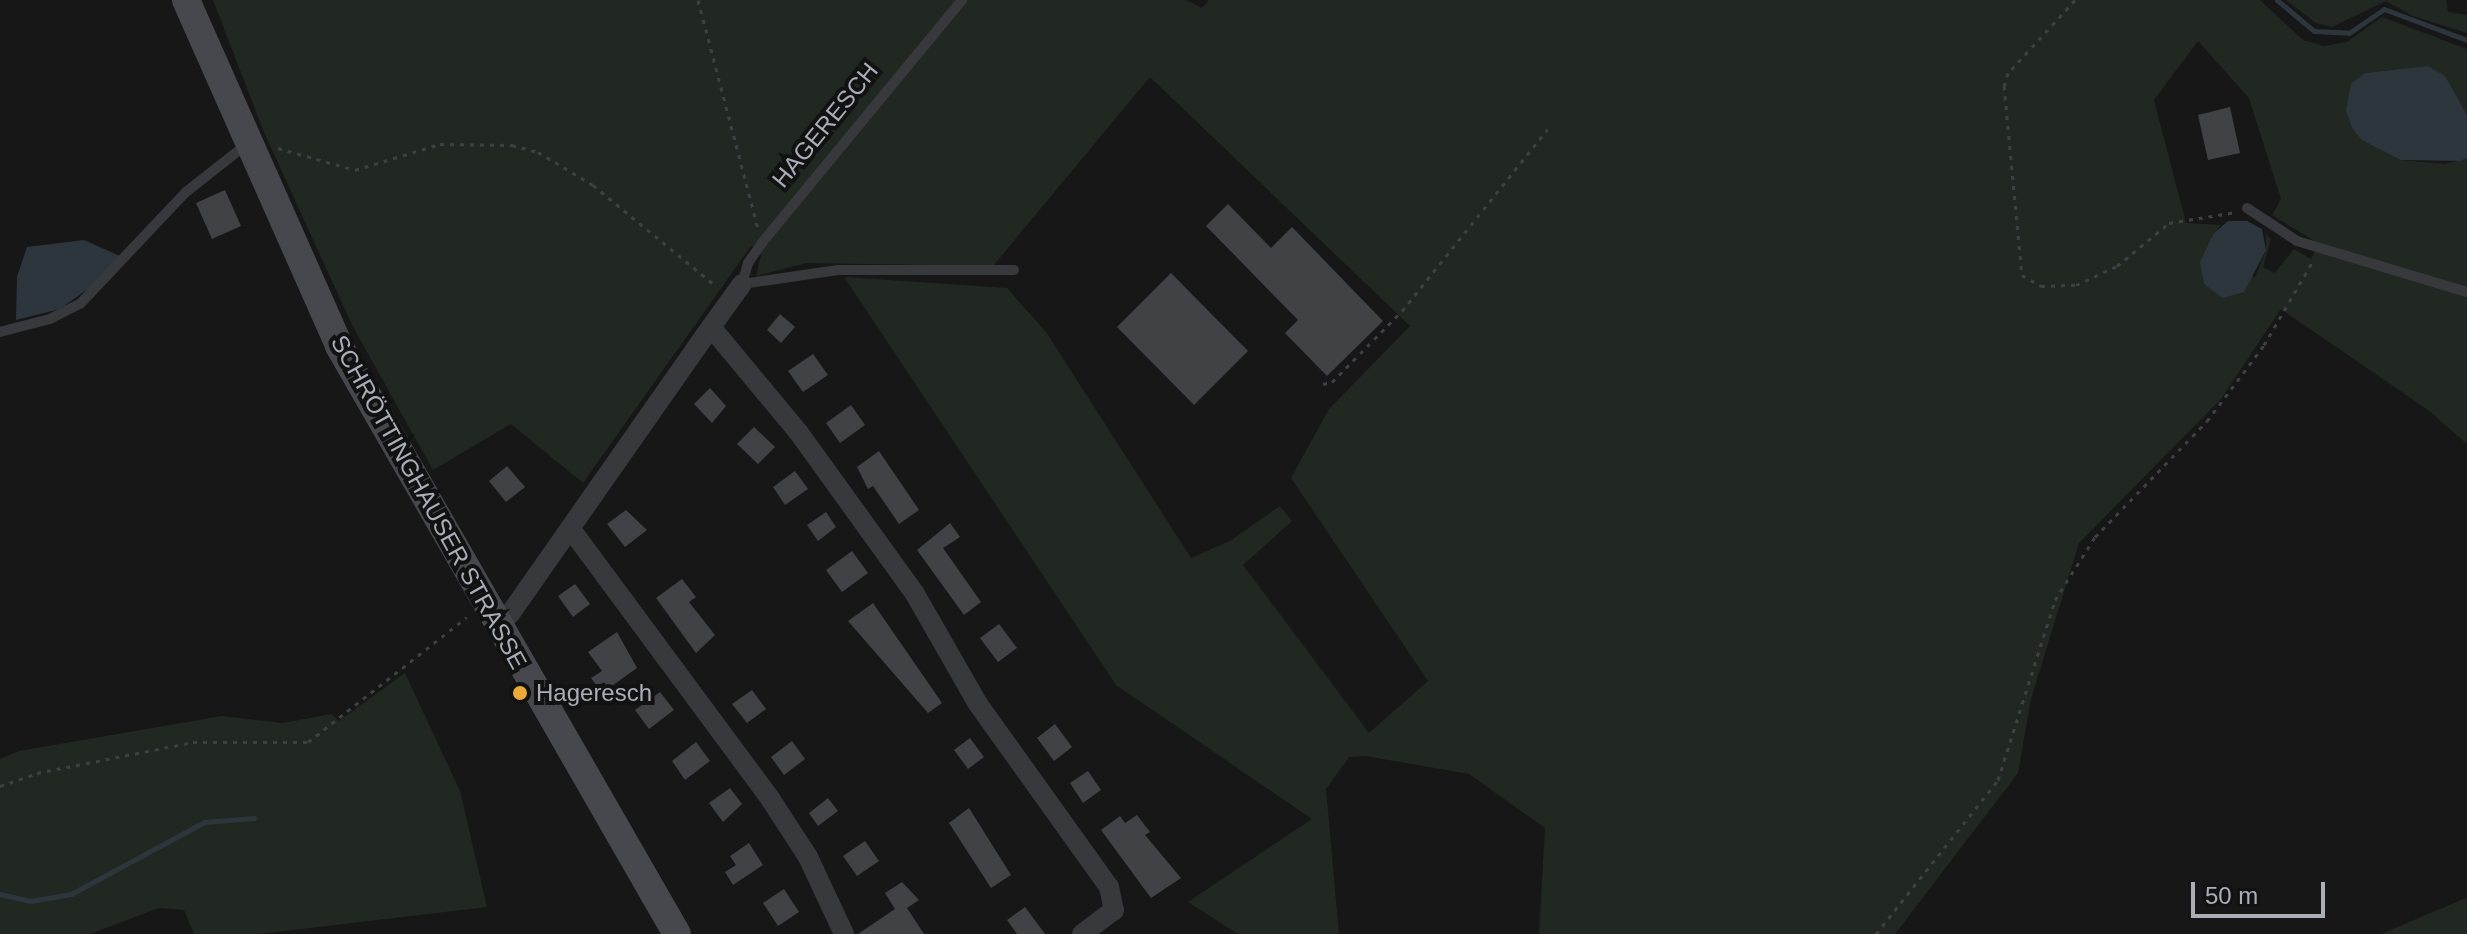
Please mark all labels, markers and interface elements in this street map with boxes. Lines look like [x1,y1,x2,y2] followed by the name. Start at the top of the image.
[766,57,884,193] street label: HAGERESCH
[325,330,533,674] street label: SCHRÖTTINGHAUSER STRASSE
[536,679,652,707] place label: Hageresch
[511,684,529,702] marker: Hageresch
[2195,866,2329,916] scale bar
[2205,882,2258,909] text: 50 m

